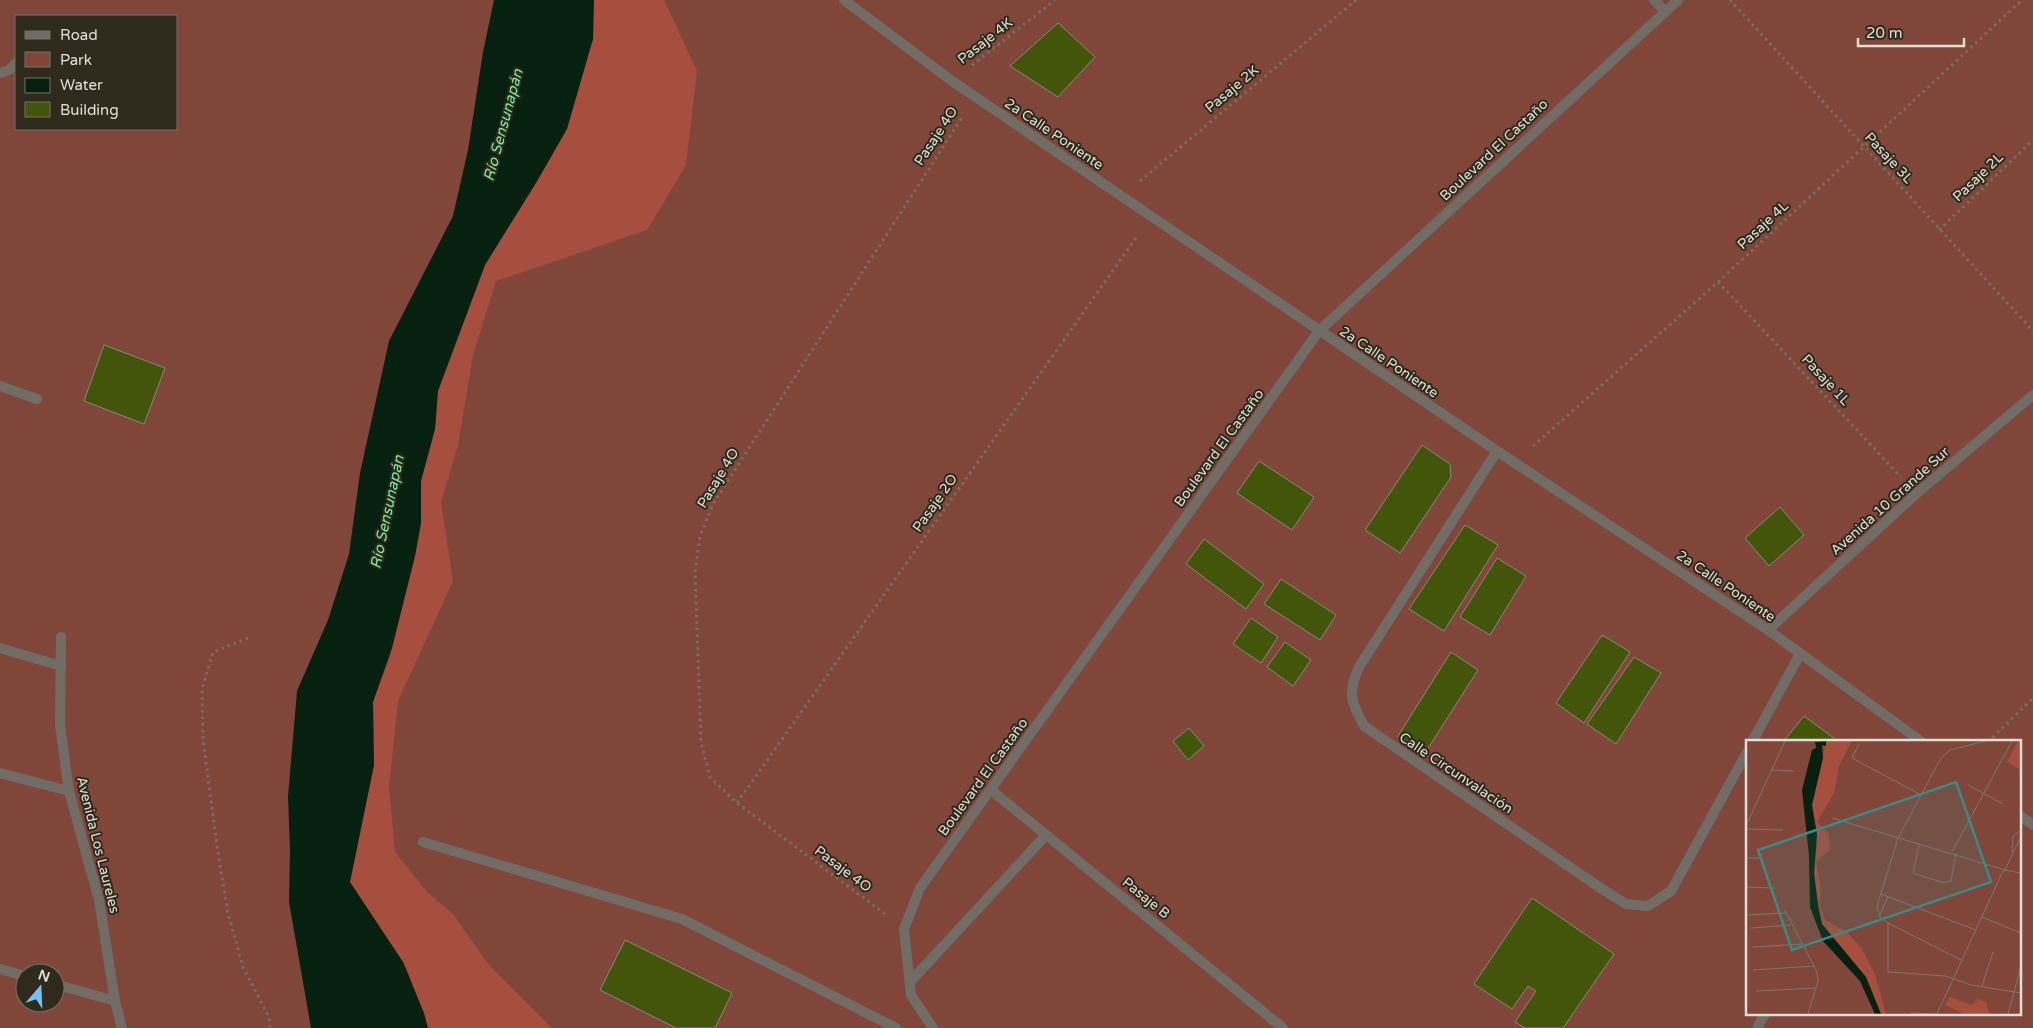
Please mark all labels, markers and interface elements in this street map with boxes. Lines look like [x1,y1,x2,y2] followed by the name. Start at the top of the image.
[954,14,1016,68] street label: Pasaje 4K
[15,15,178,130] legend
[1858,15,1964,47] scale bar
[1866,24,1903,42] text: 20 m
[60,26,98,44] text: Road
[60,51,92,69] text: Park
[1202,62,1262,116] street label: Pasaje 2K
[479,66,527,183] water label: Río Sensunapán
[60,76,103,94] text: Water
[1001,95,1107,173] street label: 2a Calle Poniente
[1436,96,1552,204] street label: Boulevard El Castaño
[60,101,119,119] text: Building
[911,103,961,169] street label: Pasaje 4O
[1861,129,1917,187] street label: Pasaje 3L
[1949,149,2007,205] street label: Pasaje 2L
[1734,197,1792,253] street label: Pasaje 4L
[1336,323,1442,401] street label: 2a Calle Poniente
[1798,351,1854,409] street label: Pasaje 1L
[1171,386,1267,510] street label: Boulevard El Castaño
[1827,443,1953,559] street label: Avenida 10 Grande Sur
[694,445,742,511] street label: Pasaje 4O
[366,453,408,570] water label: Río Sensunapán
[909,471,961,535] street label: Pasaje 2O
[1673,547,1779,625] street label: 2a Calle Poniente
[935,715,1031,839] street label: Boulevard El Castaño
[1396,729,1516,817] street label: Calle Circunvalación
[1746,740,2020,1016] inset map
[73,775,123,915] street label: Avenida Los Laureles
[811,842,875,896] street label: Pasaje 4O
[1119,874,1173,922] street label: Pasaje B
[15,963,65,1013] north arrow
[36,966,52,986] text: N

